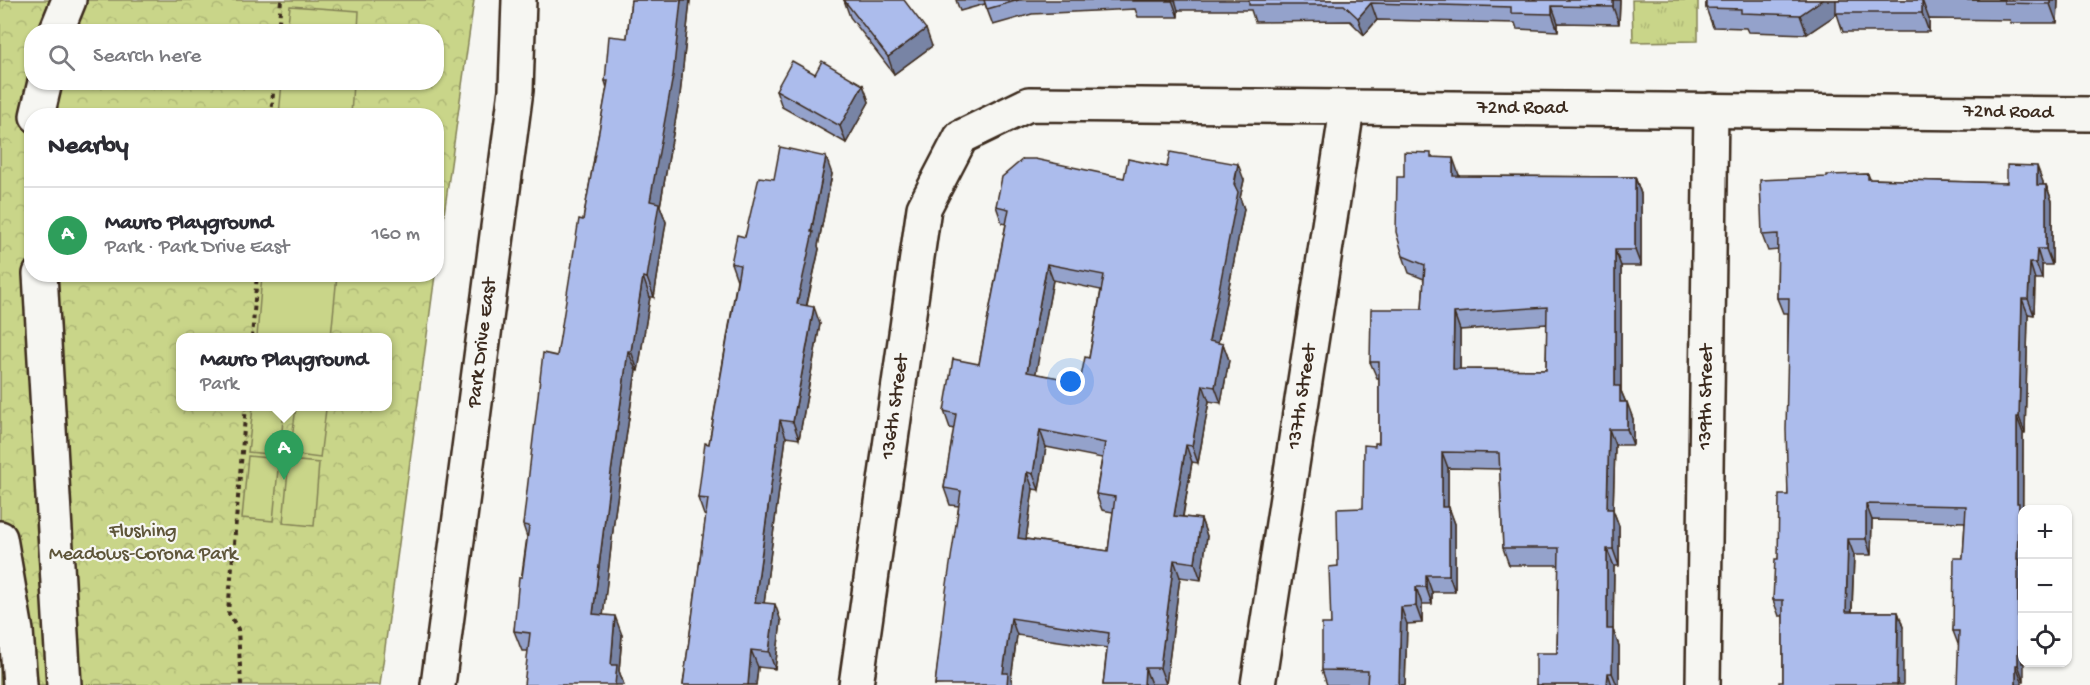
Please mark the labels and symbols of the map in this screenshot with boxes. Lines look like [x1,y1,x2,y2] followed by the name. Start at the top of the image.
[1476,98,1569,121] street label: 72nd Road
[1962,101,2055,125] street label: 72nd Road
[464,275,503,410] street label: Park Drive East
[1283,341,1323,452] street label: 137th Street
[1695,342,1719,451] street label: 139th Street
[877,351,915,462] street label: 136th Street
[1056,367,1085,396] your location
[264,430,304,480] pin: A
[49,521,239,567] park label: Flushing Meadows-Corona Park

